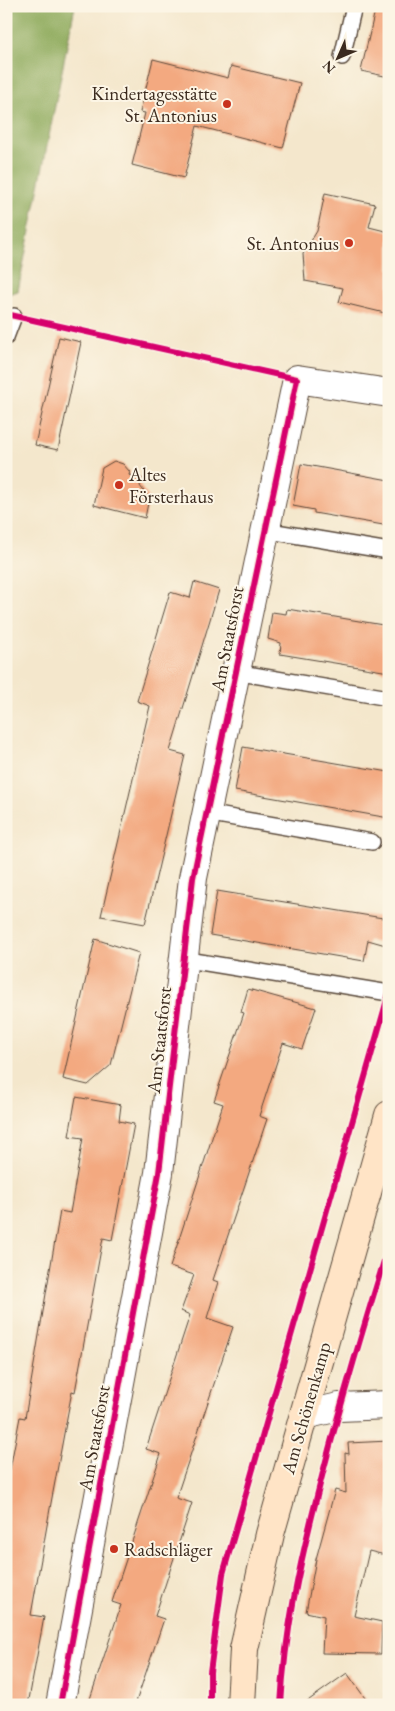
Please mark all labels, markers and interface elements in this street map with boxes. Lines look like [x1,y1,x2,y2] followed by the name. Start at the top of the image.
[312,32,362,82] north arrow
[318,56,339,78] text: N
[92,81,217,128] place label: Kindertagesstätte St. Antonius
[221,98,233,110] marker: Kindertagesstätte St. Antonius
[247,231,339,256] place label: St. Antonius
[343,237,355,249] marker: St. Antonius
[128,462,213,509] place label: Altes Försterhaus
[113,479,125,491] marker: Altes Försterhaus
[204,584,250,695] street label: Am Staatsforst
[141,985,177,1096] street label: Am Staatsforst
[275,1339,337,1478] street label: Am Schönenkamp
[72,1383,116,1494] street label: Am Staatsforst
[124,1537,213,1562] place label: Radschläger
[108,1543,120,1555] marker: Radschläger

